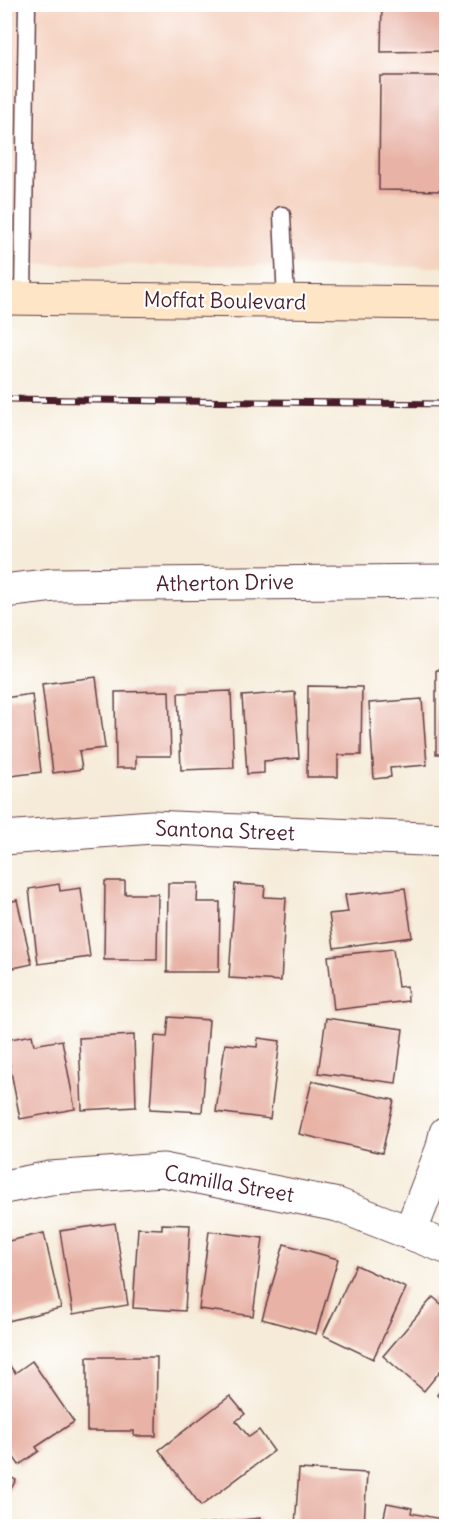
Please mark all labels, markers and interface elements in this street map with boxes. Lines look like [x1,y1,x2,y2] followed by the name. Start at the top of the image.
[143,286,307,315] street label: Moffat Boulevard
[156,568,294,597] street label: Atherton Drive
[155,815,295,846] street label: Santona Street
[162,1159,296,1208] street label: Camilla Street

